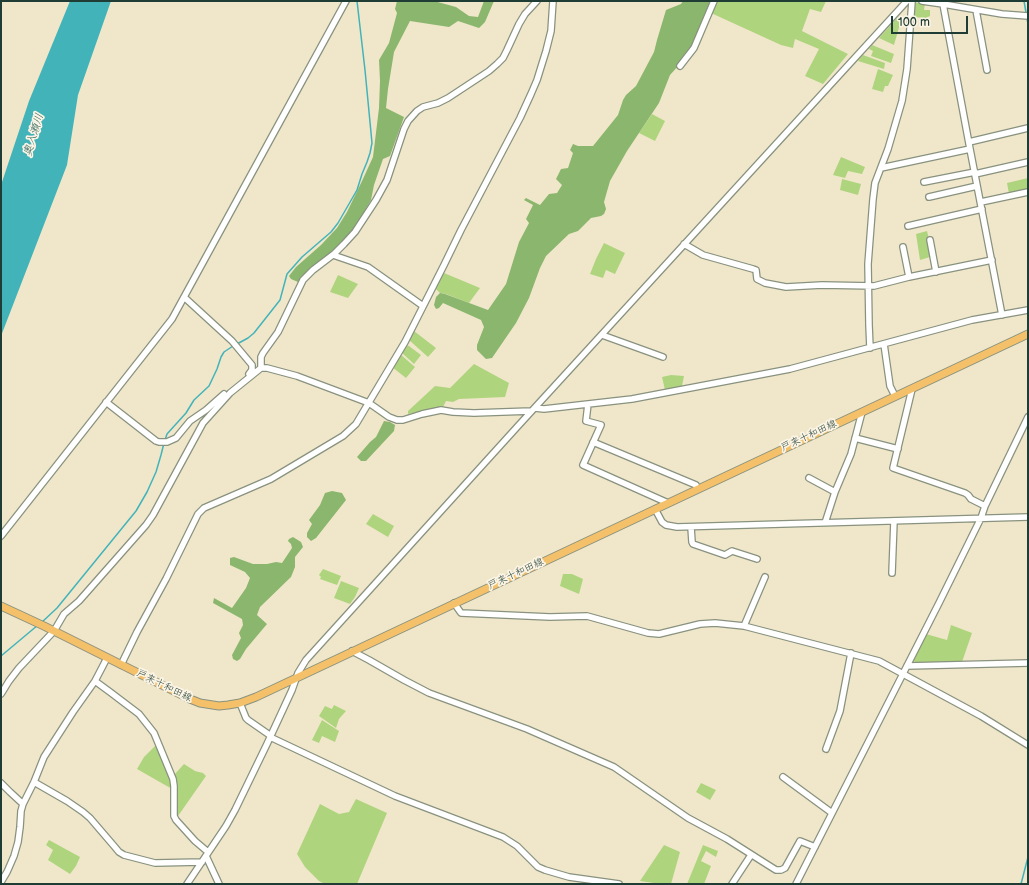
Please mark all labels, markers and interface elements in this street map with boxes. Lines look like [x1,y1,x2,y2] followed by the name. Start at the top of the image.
[893,8,970,34] scale bar
[898,15,930,30] text: 100 m
[21,112,47,158] water label: 奥入瀬川
[779,418,839,454] street label: 戸来十和田線
[486,556,546,592] street label: 戸来十和田線
[134,667,194,705] street label: 戸来十和田線

